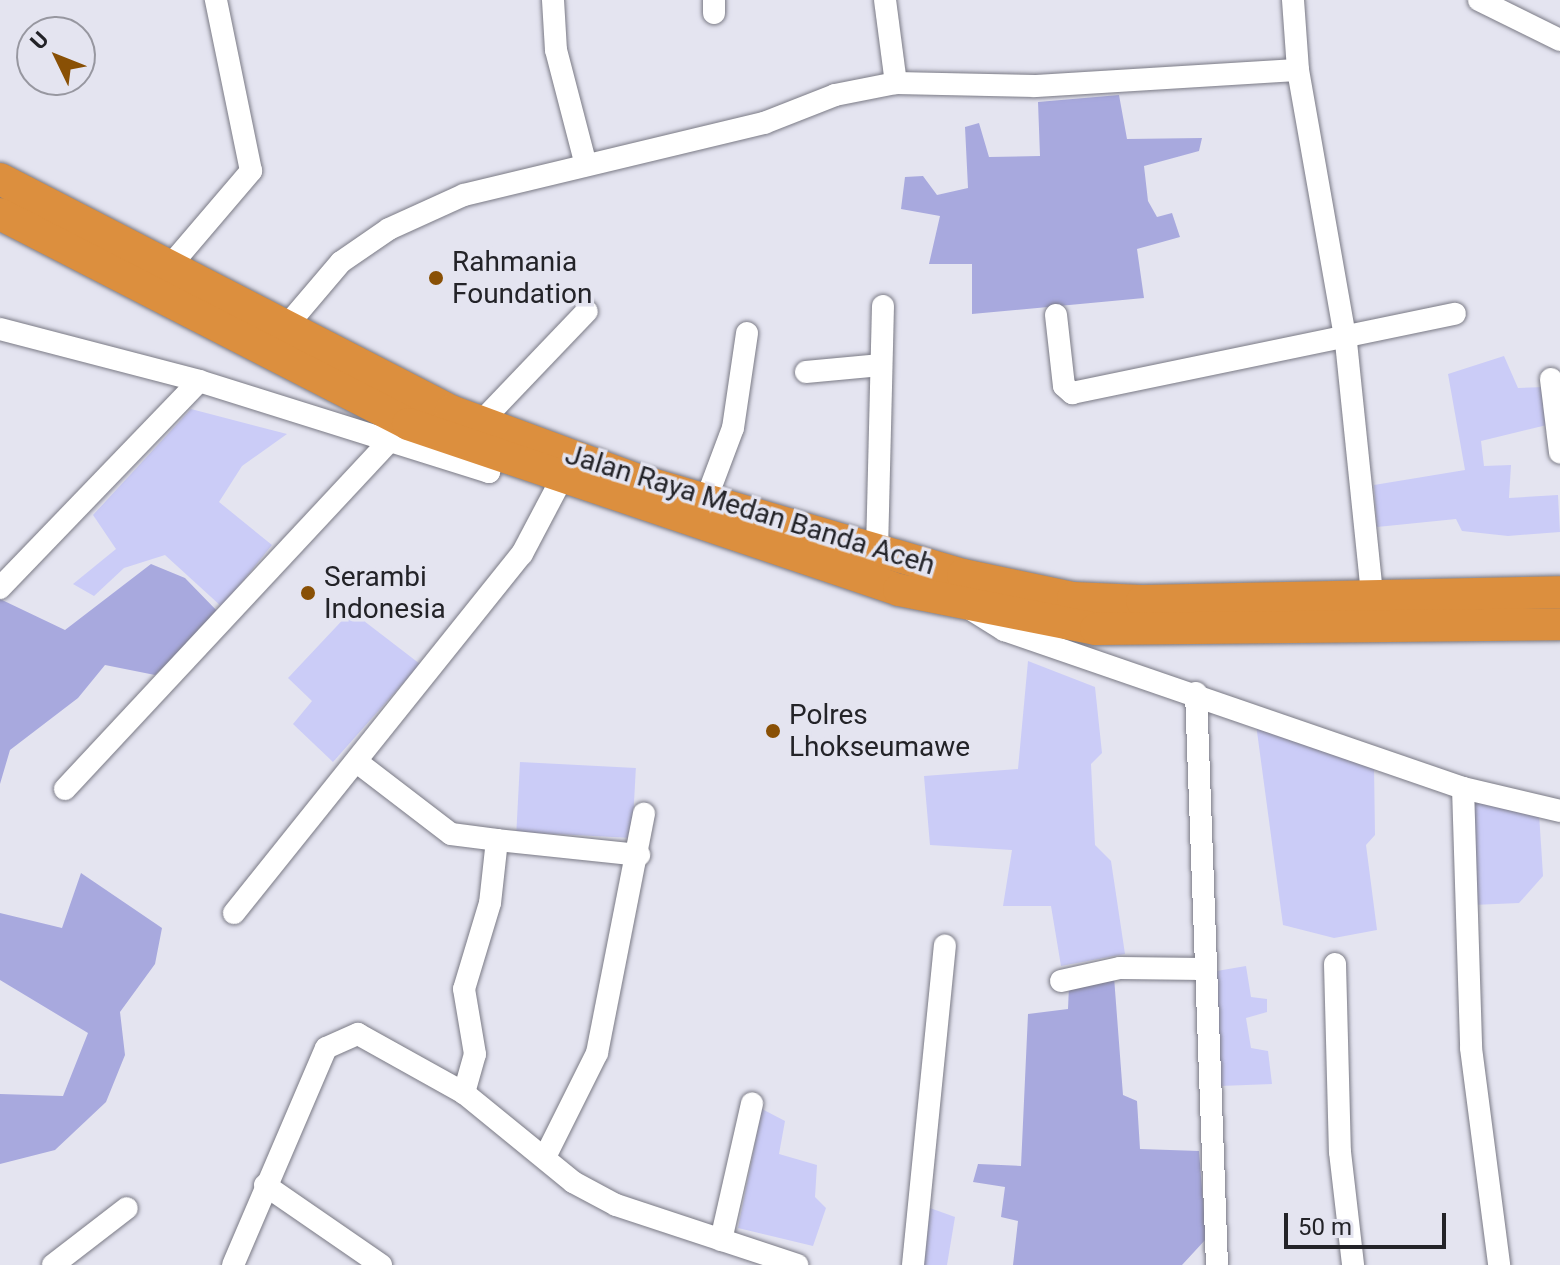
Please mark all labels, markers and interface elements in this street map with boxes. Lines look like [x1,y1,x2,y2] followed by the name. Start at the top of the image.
[16,16,96,96] north arrow
[25,27,54,54] text: U
[452,245,592,311] place label: Rahmania Foundation
[427,269,445,287] marker: Rahmania Foundation
[561,438,939,582] street label: Jalan Raya Medan Banda Aceh
[324,560,446,626] place label: Serambi Indonesia
[299,584,317,602] marker: Serambi Indonesia
[789,698,970,764] place label: Polres Lhokseumawe
[764,722,782,740] marker: Polres Lhokseumawe
[1288,1197,1450,1247] scale bar
[1298,1213,1352,1241] text: 50 m

